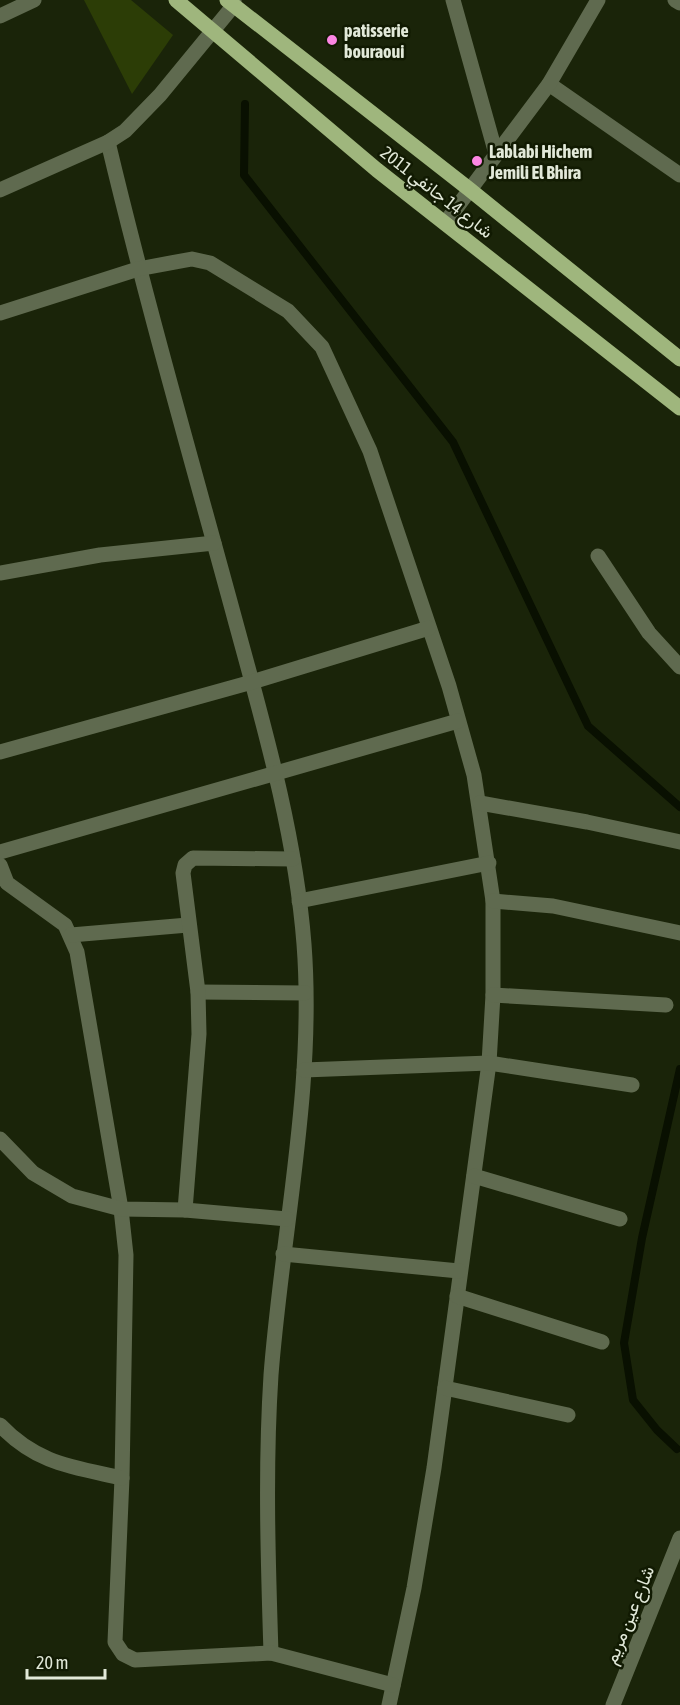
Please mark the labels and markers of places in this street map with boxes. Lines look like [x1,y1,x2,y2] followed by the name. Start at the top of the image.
[344,20,409,62] place label: patisserie bouraoui
[325,33,339,47] marker: patisserie bouraoui
[488,141,592,183] place label: Lablabi Hichem Jemili El Bhira
[470,154,484,168] marker: Lablabi Hichem Jemili El Bhira

